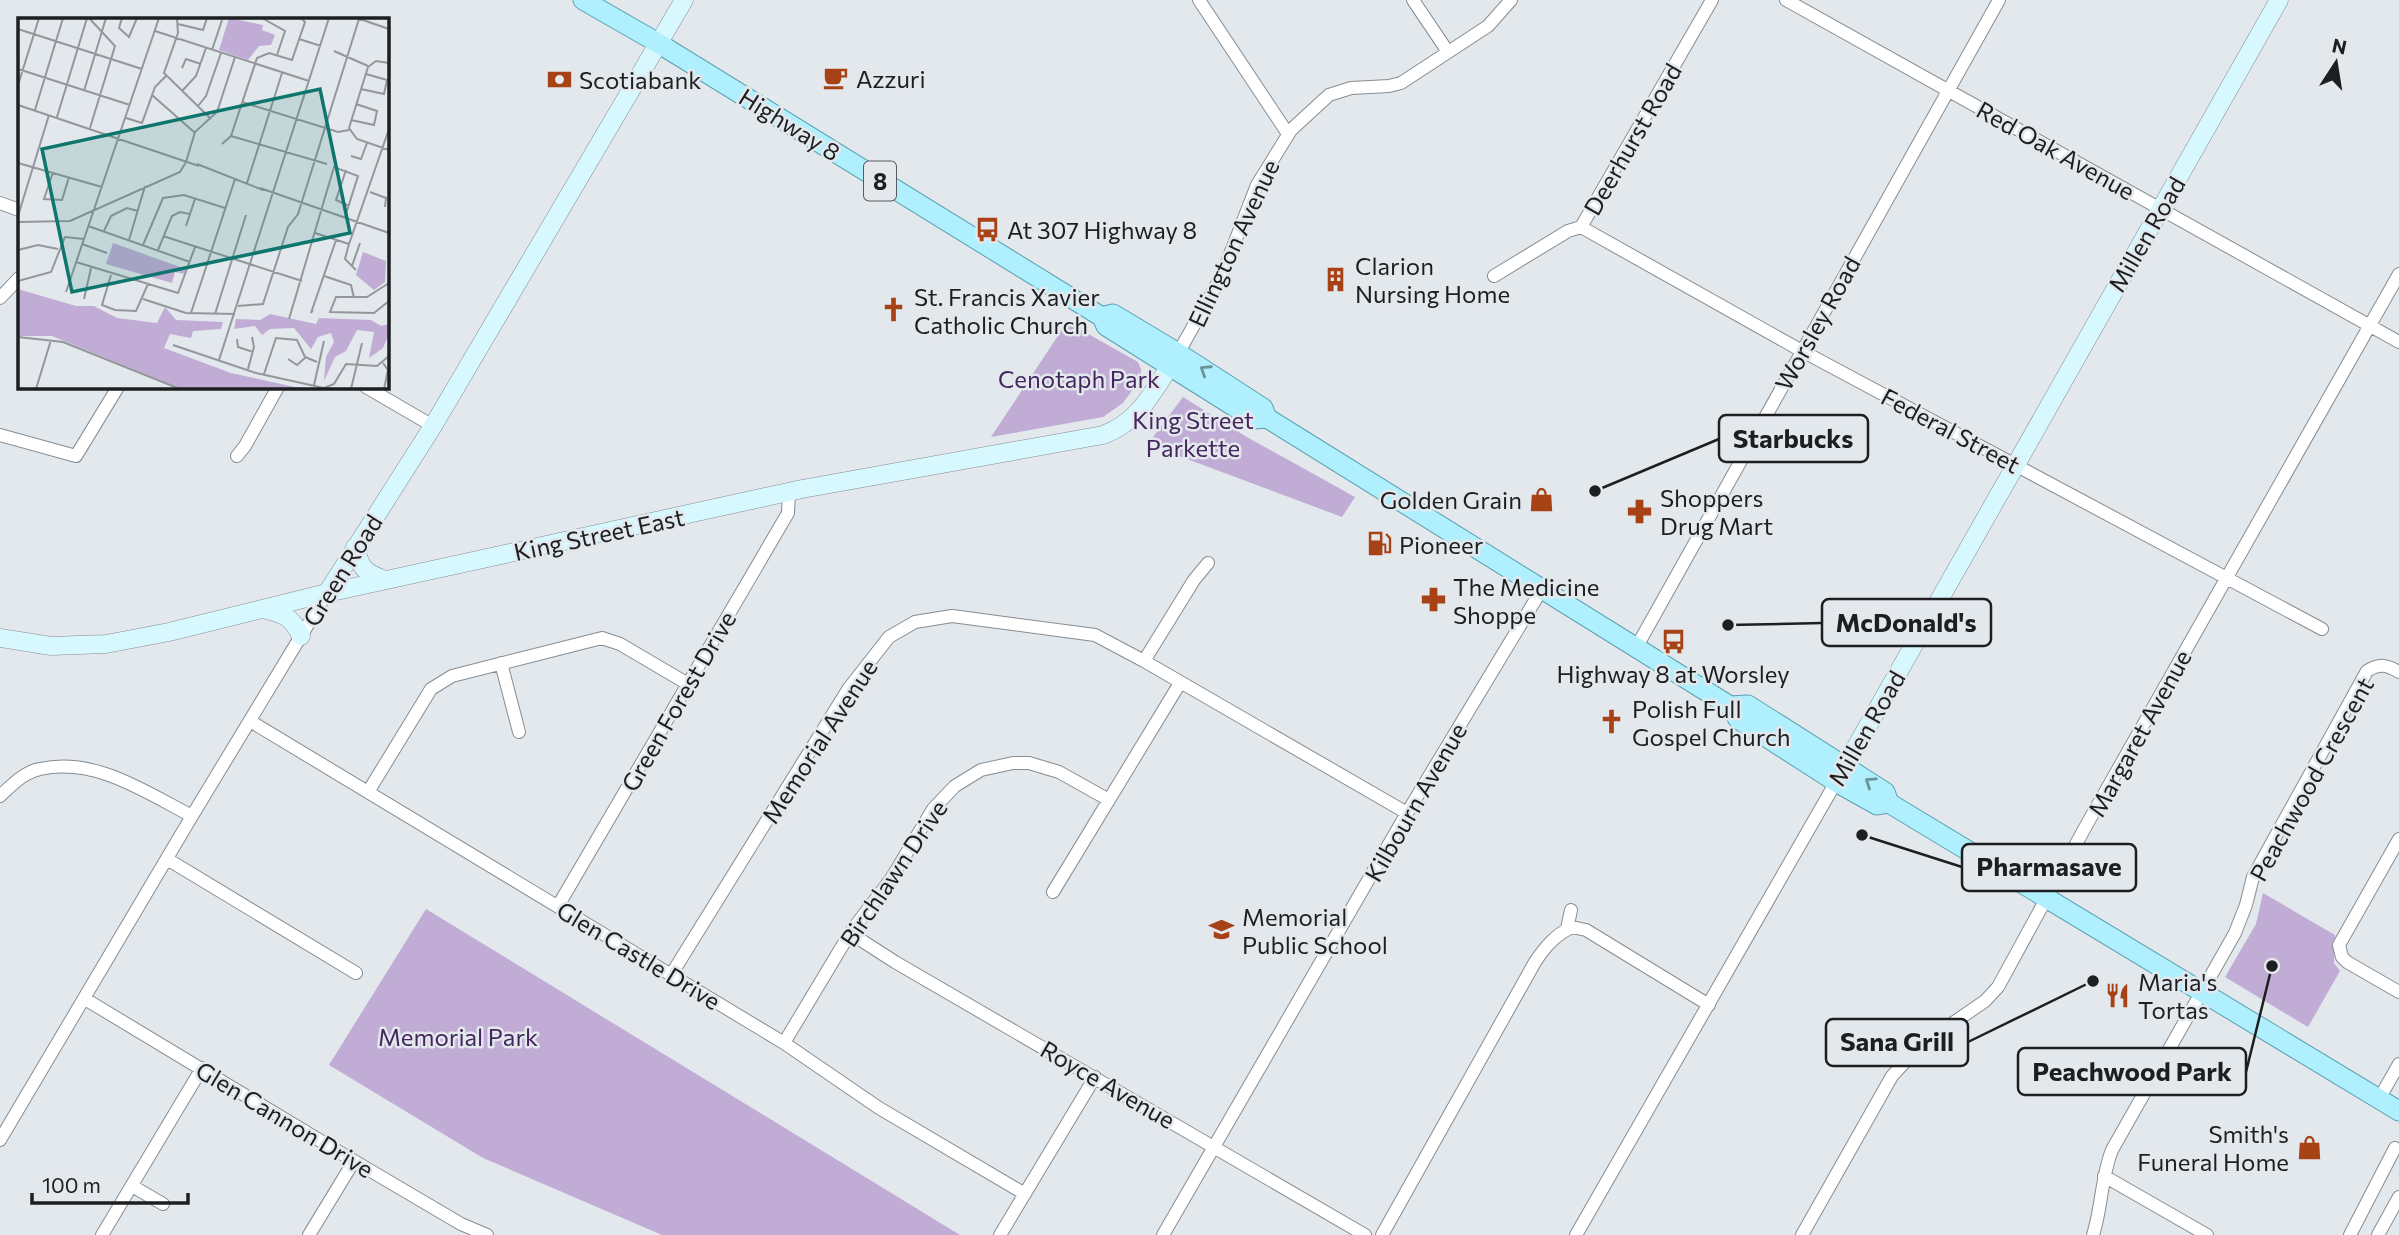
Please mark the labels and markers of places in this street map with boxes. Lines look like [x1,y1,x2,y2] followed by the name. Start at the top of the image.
[822,64,850,92] cafe icon: Azzuri
[856,64,926,93] place label: Azzuri
[545,65,573,93] bank icon: Scotiabank
[579,65,701,94] place label: Scotiabank
[973,215,1001,243] bus stop icon: At 307 Highway 8
[1007,215,1197,244] place label: At 307 Highway 8
[1355,251,1510,308] place label: Clarion Nursing Home
[1321,265,1349,293] building icon: Clarion Nursing Home
[914,282,1100,339] place label: St. Francis Xavier Catholic Church
[880,296,908,324] church icon: St. Francis Xavier Catholic Church
[1719,415,1868,462] callout: Starbucks
[1660,483,1773,540] place label: Shoppers Drug Mart
[1380,485,1522,514] place label: Golden Grain
[1528,485,1556,513] shop icon: Golden Grain
[1626,497,1654,525] pharmacy icon: Shoppers Drug Mart
[1365,530,1393,558] fuel station icon: Pioneer
[1399,530,1484,559] place label: Pioneer
[1453,572,1599,629] place label: The Medicine Shoppe
[1419,586,1447,614] pharmacy icon: The Medicine Shoppe
[1822,599,1991,646] callout: McDonald's
[1659,628,1687,656] bus stop icon: Highway 8 at Worsley
[1556,659,1790,688] place label: Highway 8 at Worsley
[1632,694,1791,751] place label: Polish Full Gospel Church
[1598,708,1626,736] church icon: Polish Full Gospel Church
[1962,844,2136,891] callout: Pharmasave
[1242,902,1388,959] place label: Memorial Public School
[1208,916,1236,944] school or university icon: Memorial Public School
[2138,967,2217,1024] place label: Maria's Tortas
[2104,981,2132,1009] restaurant icon: Maria's Tortas
[1826,1019,1968,1066] callout: Sana Grill
[2018,1048,2246,1095] callout: Peachwood Park
[2137,1119,2289,1176] place label: Smith's Funeral Home
[2295,1133,2323,1161] shop icon: Smith's Funeral Home

